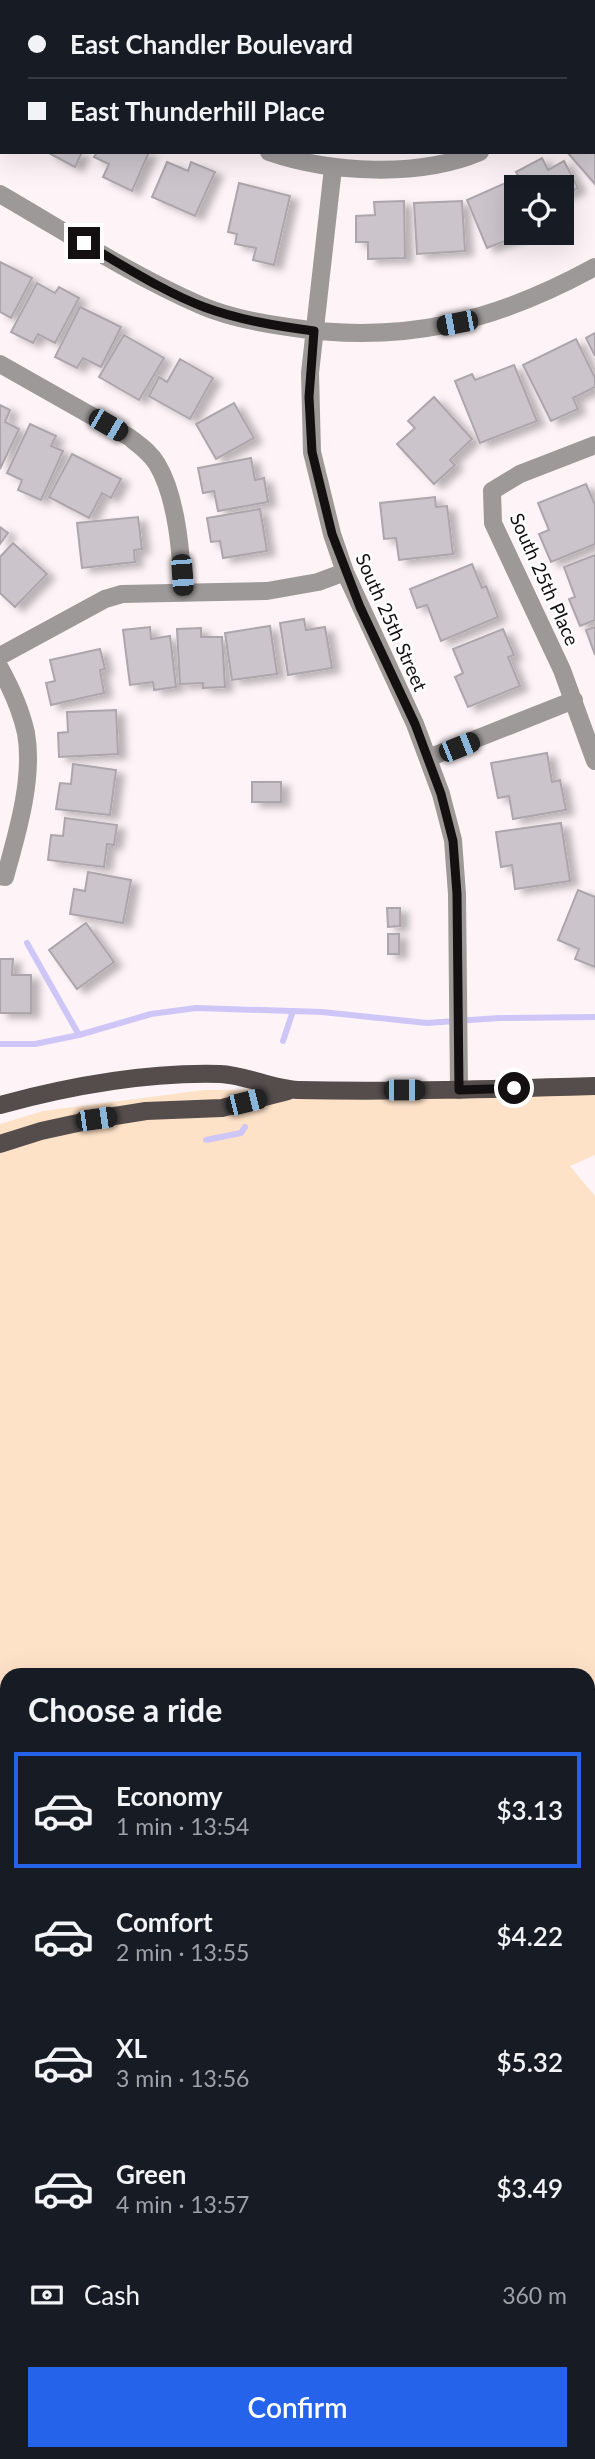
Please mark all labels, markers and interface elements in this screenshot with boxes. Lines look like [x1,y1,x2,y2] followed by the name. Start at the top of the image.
[70,28,353,60] text: East Chandler Boulevard
[70,95,325,127] text: East Thunderhill Place
[504,175,574,245] map controls
[504,175,574,245] button: locate
[68,227,100,259] route end
[435,309,480,337] car
[85,405,132,445] car
[506,509,584,649] street label: South 25th Place
[351,550,433,695] street label: South 25th Street
[171,553,194,597] car
[436,729,483,765] car
[498,1072,530,1104] route start
[384,1080,426,1101] car
[224,1087,269,1117] car
[74,1106,119,1132] car
[28,1690,222,1729] text: Choose a ride
[32,1779,95,1842] icon: car
[116,1780,222,1812] text: Economy
[497,1794,563,1826] text: $3.13
[116,1812,249,1840] text: 1 min · 13:54
[32,1905,95,1968] icon: car
[116,1906,213,1938] text: Comfort
[497,1920,563,1952] text: $4.22
[116,1938,249,1966] text: 2 min · 13:55
[32,2031,95,2094] icon: car
[116,2032,147,2064] text: XL
[497,2046,563,2078] text: $5.32
[116,2064,249,2092] text: 3 min · 13:56
[32,2157,95,2220] icon: car
[116,2158,186,2190] text: Green
[497,2172,563,2204] text: $3.49
[116,2190,249,2218] text: 4 min · 13:57
[28,2276,66,2314] icon: cash
[84,2279,140,2311] text: Cash
[502,2281,567,2309] text: 360 m
[28,2367,567,2447] button: Confirm

